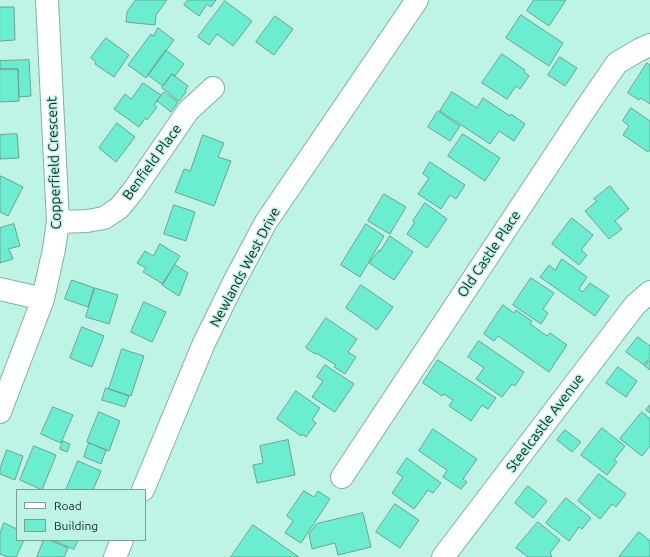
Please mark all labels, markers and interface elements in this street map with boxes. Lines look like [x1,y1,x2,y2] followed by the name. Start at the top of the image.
[43,96,65,230] street label: Copperfield Crescent
[119,121,185,203] street label: Benfield Place
[206,204,284,330] street label: Newlands West Drive
[454,207,524,301] street label: Old Castle Place
[503,370,587,476] street label: Steelcastle Avenue
[16,489,146,541] legend
[54,499,82,512] text: Road
[54,519,98,532] text: Building

